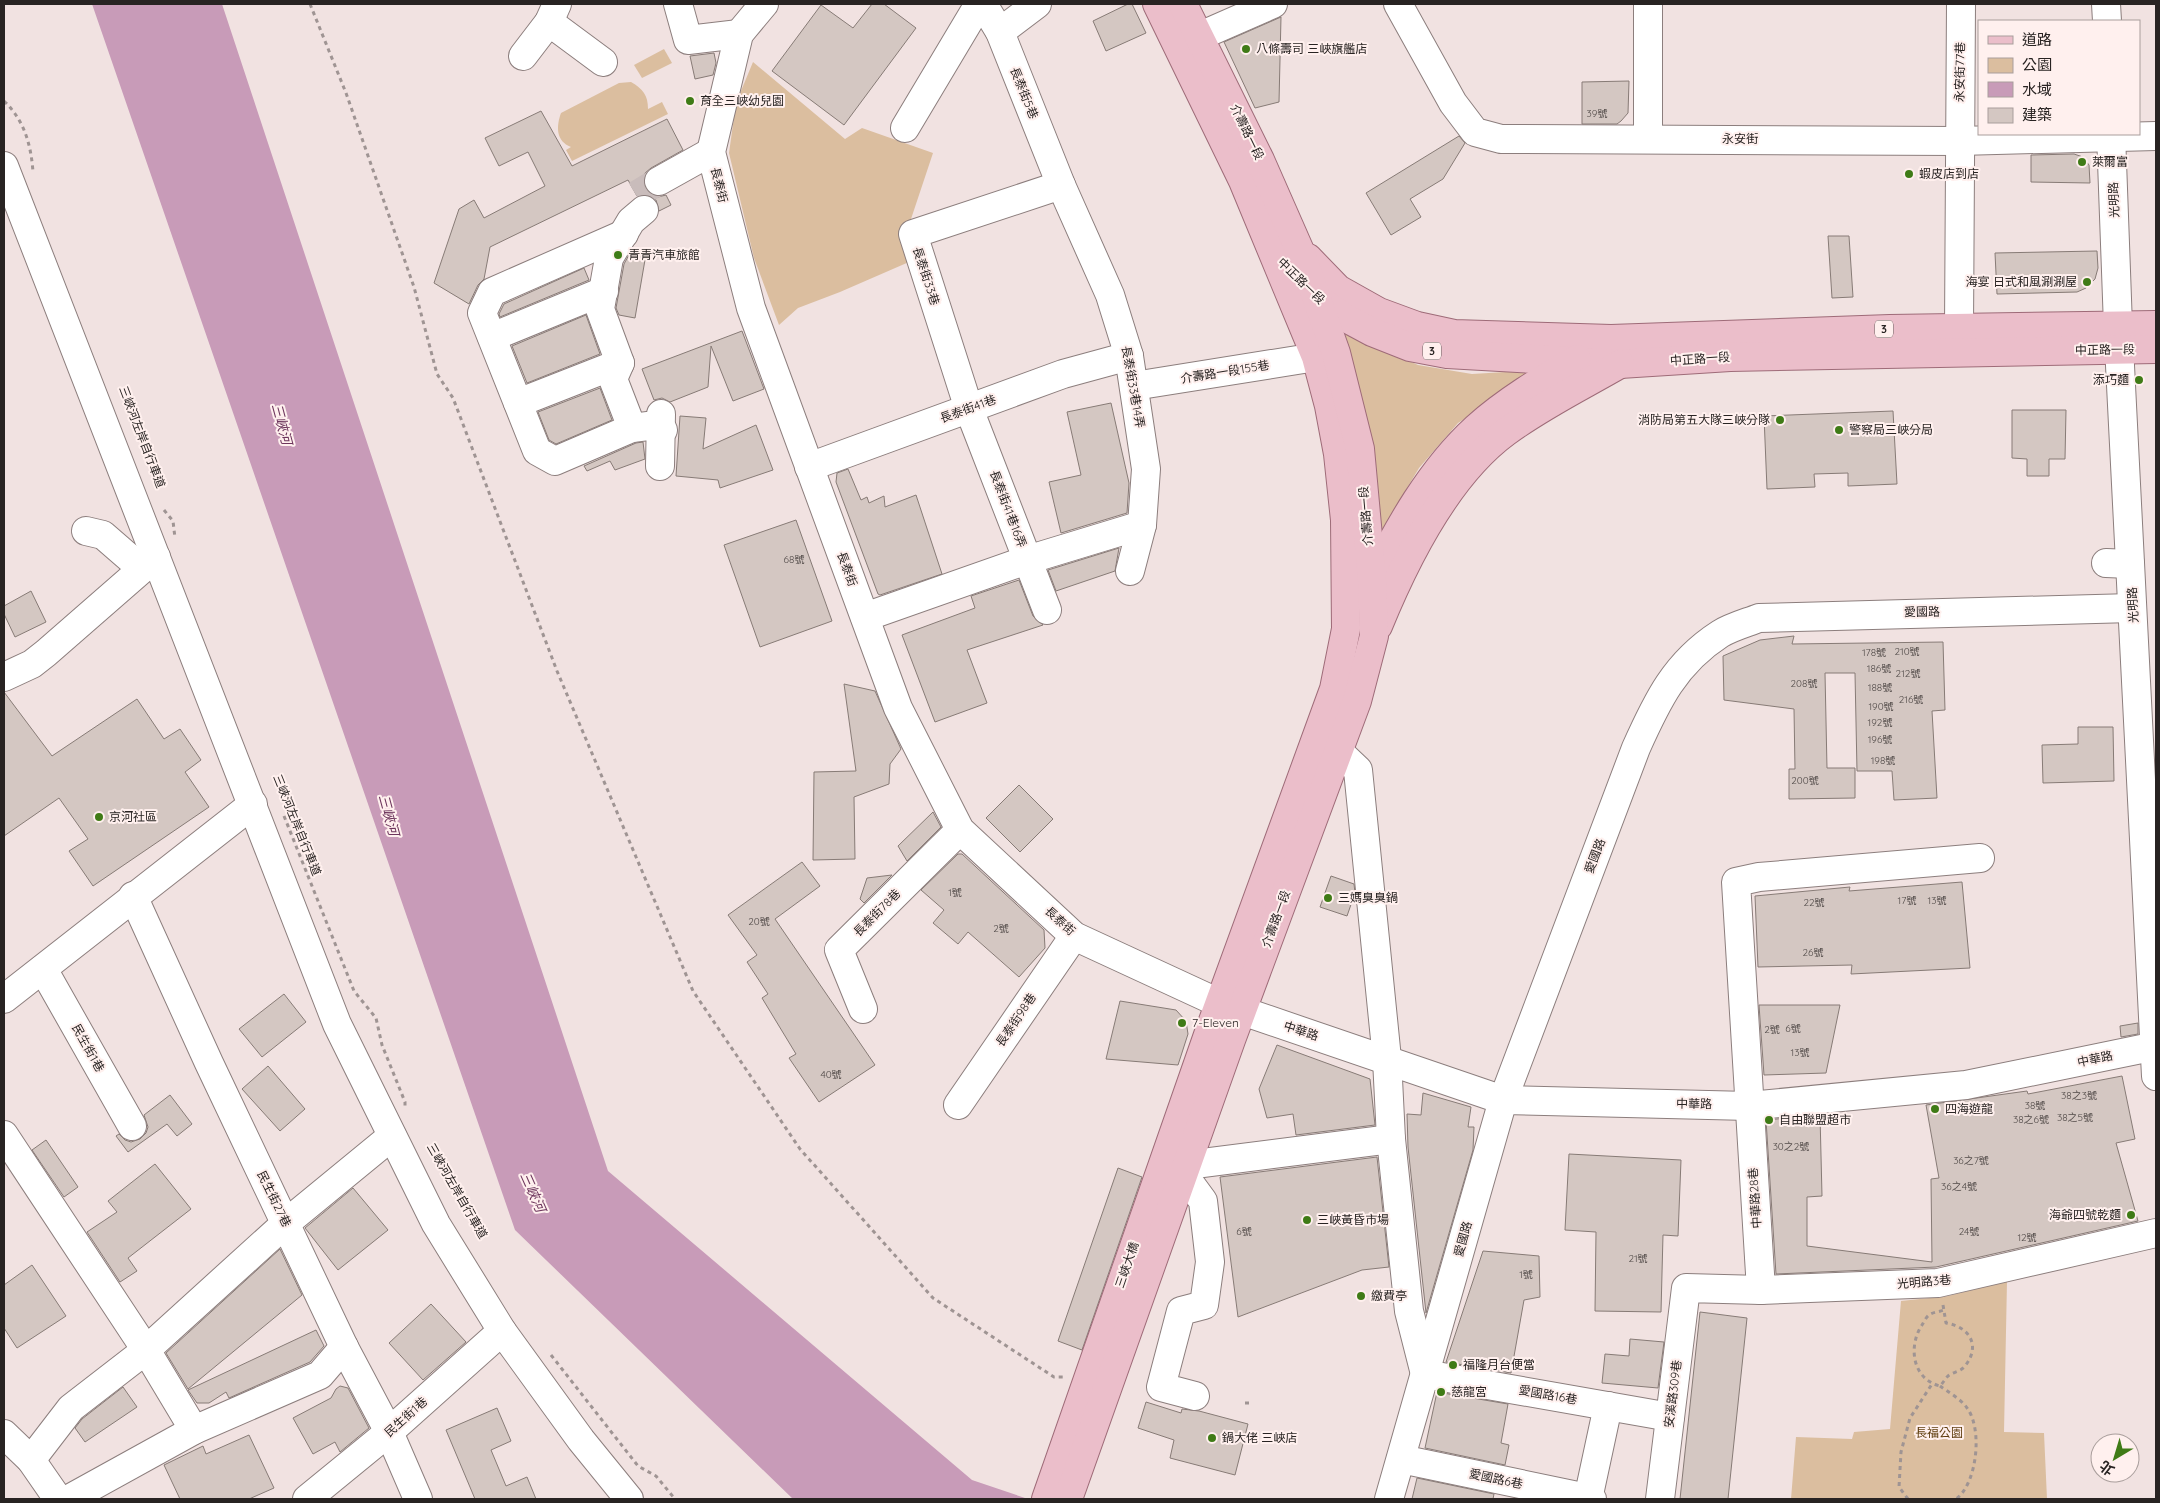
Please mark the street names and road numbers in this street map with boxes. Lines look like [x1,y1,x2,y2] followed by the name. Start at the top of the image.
[1951,42,1968,102] street label: 永安街77巷
[1007,65,1042,121] street label: 長泰街5巷
[1228,102,1267,162] street label: 介壽路一段
[1722,131,1758,146] street label: 永安街
[708,166,731,204] street label: 長泰街
[2105,182,2122,218] street label: 光明路
[910,245,943,307] street label: 長泰街33巷
[1275,254,1328,307] street label: 中正路一段
[1875,320,1893,338] road number: 3
[2075,341,2135,358] street label: 中正路一段
[1423,342,1441,360] road number: 3
[1119,345,1148,429] street label: 長泰街33巷14弄
[1670,349,1730,368] street label: 中正路一段
[1180,357,1270,386] street label: 介壽路一段155巷
[116,384,169,490] street label: 三峽河左岸自行車道
[938,391,998,426] street label: 長泰街41巷
[987,468,1030,550] street label: 長泰街41巷16弄
[1355,485,1376,547] street label: 介壽路一段
[834,549,861,588] street label: 長泰街
[2124,587,2141,623] street label: 光明路
[1904,604,1940,619] street label: 愛國路
[270,772,325,878] street label: 三峽河左岸自行車道
[1581,836,1608,875] street label: 愛國路
[850,886,903,939] street label: 長泰街78巷
[1258,888,1293,950] street label: 介壽路一段
[1042,903,1079,938] street label: 長泰街
[992,990,1039,1049] street label: 長泰街98巷
[1282,1018,1321,1043] street label: 中華路
[69,1021,108,1074] street label: 民生街1巷
[2076,1047,2114,1070] street label: 中華路
[1676,1096,1712,1111] street label: 中華路
[424,1140,491,1241] street label: 三峽河左岸自行車道
[1745,1167,1764,1229] street label: 中華路28巷
[254,1168,294,1229] street label: 民生街27巷
[1450,1219,1475,1258] street label: 愛國路
[1112,1240,1141,1290] street label: 三峽大橋
[1896,1272,1952,1291] street label: 光明路3巷
[1661,1359,1684,1429] street label: 安溪路309巷
[1518,1382,1578,1407] street label: 愛國路16巷
[381,1394,430,1440] street label: 民生街1巷
[1468,1466,1524,1492] street label: 愛國路6巷

